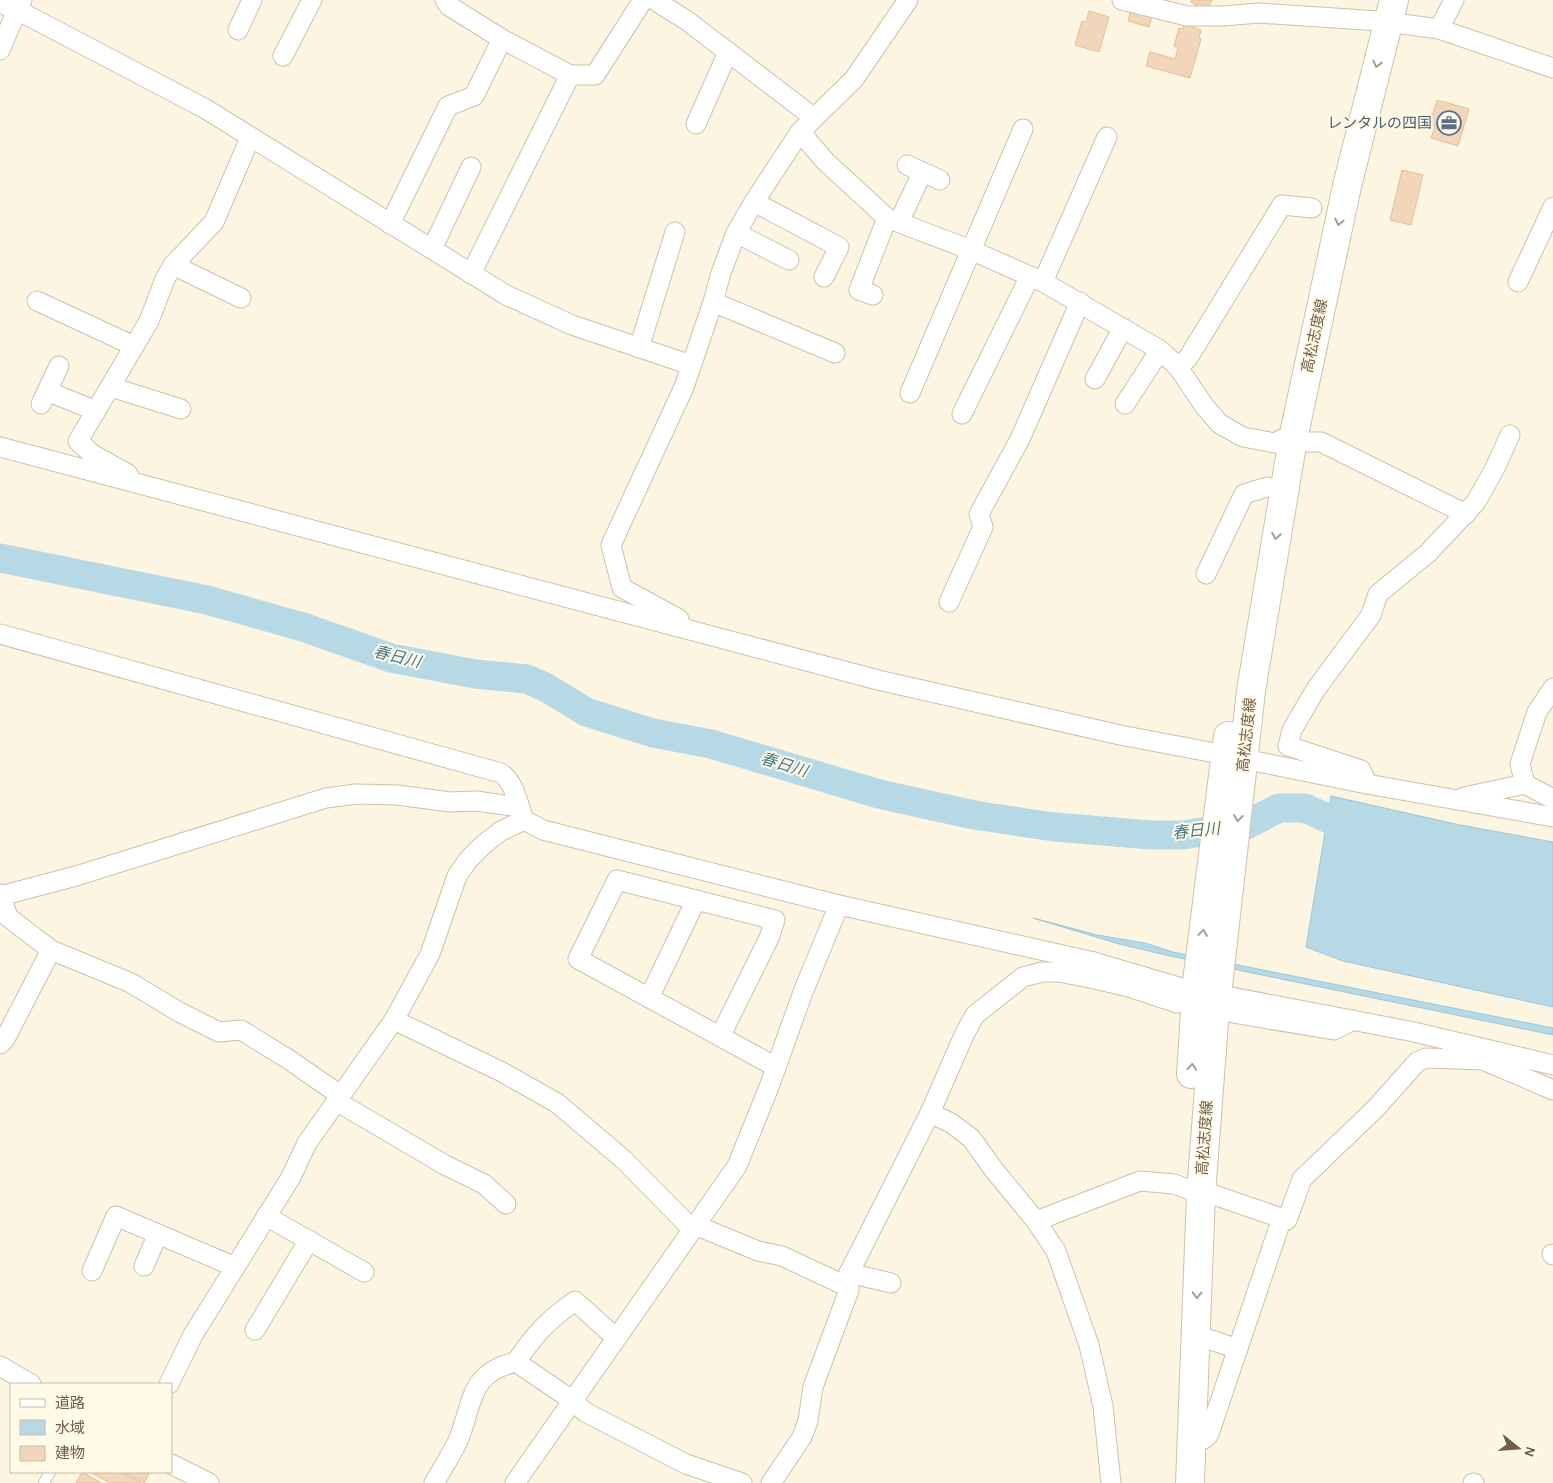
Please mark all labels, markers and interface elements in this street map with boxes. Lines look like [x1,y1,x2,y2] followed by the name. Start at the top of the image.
[1372,60,1383,69] one-way arrow
[1436,110,1462,136] office icon: レンタルの四国
[1327,115,1432,131] place label: レンタルの四国
[1334,218,1345,226] one-way arrow
[1299,298,1330,374] street label: 高松志度線
[1272,531,1282,540] one-way arrow
[372,642,424,671] water label: 春日川
[1235,697,1258,773] street label: 高松志度線
[759,749,811,780] water label: 春日川
[1233,814,1244,822] one-way arrow
[1171,819,1223,841] water label: 春日川
[1197,929,1208,937] one-way arrow
[1186,1063,1197,1071] one-way arrow
[1194,1100,1215,1176] street label: 高松志度線
[1192,1291,1202,1299] one-way arrow
[10,1383,172,1473] legend
[55,1395,85,1411] text: 道路
[55,1420,85,1436] text: 水域
[1493,1423,1543,1473] north arrow
[55,1445,85,1461] text: 建物
[1521,1445,1538,1458] text: N

